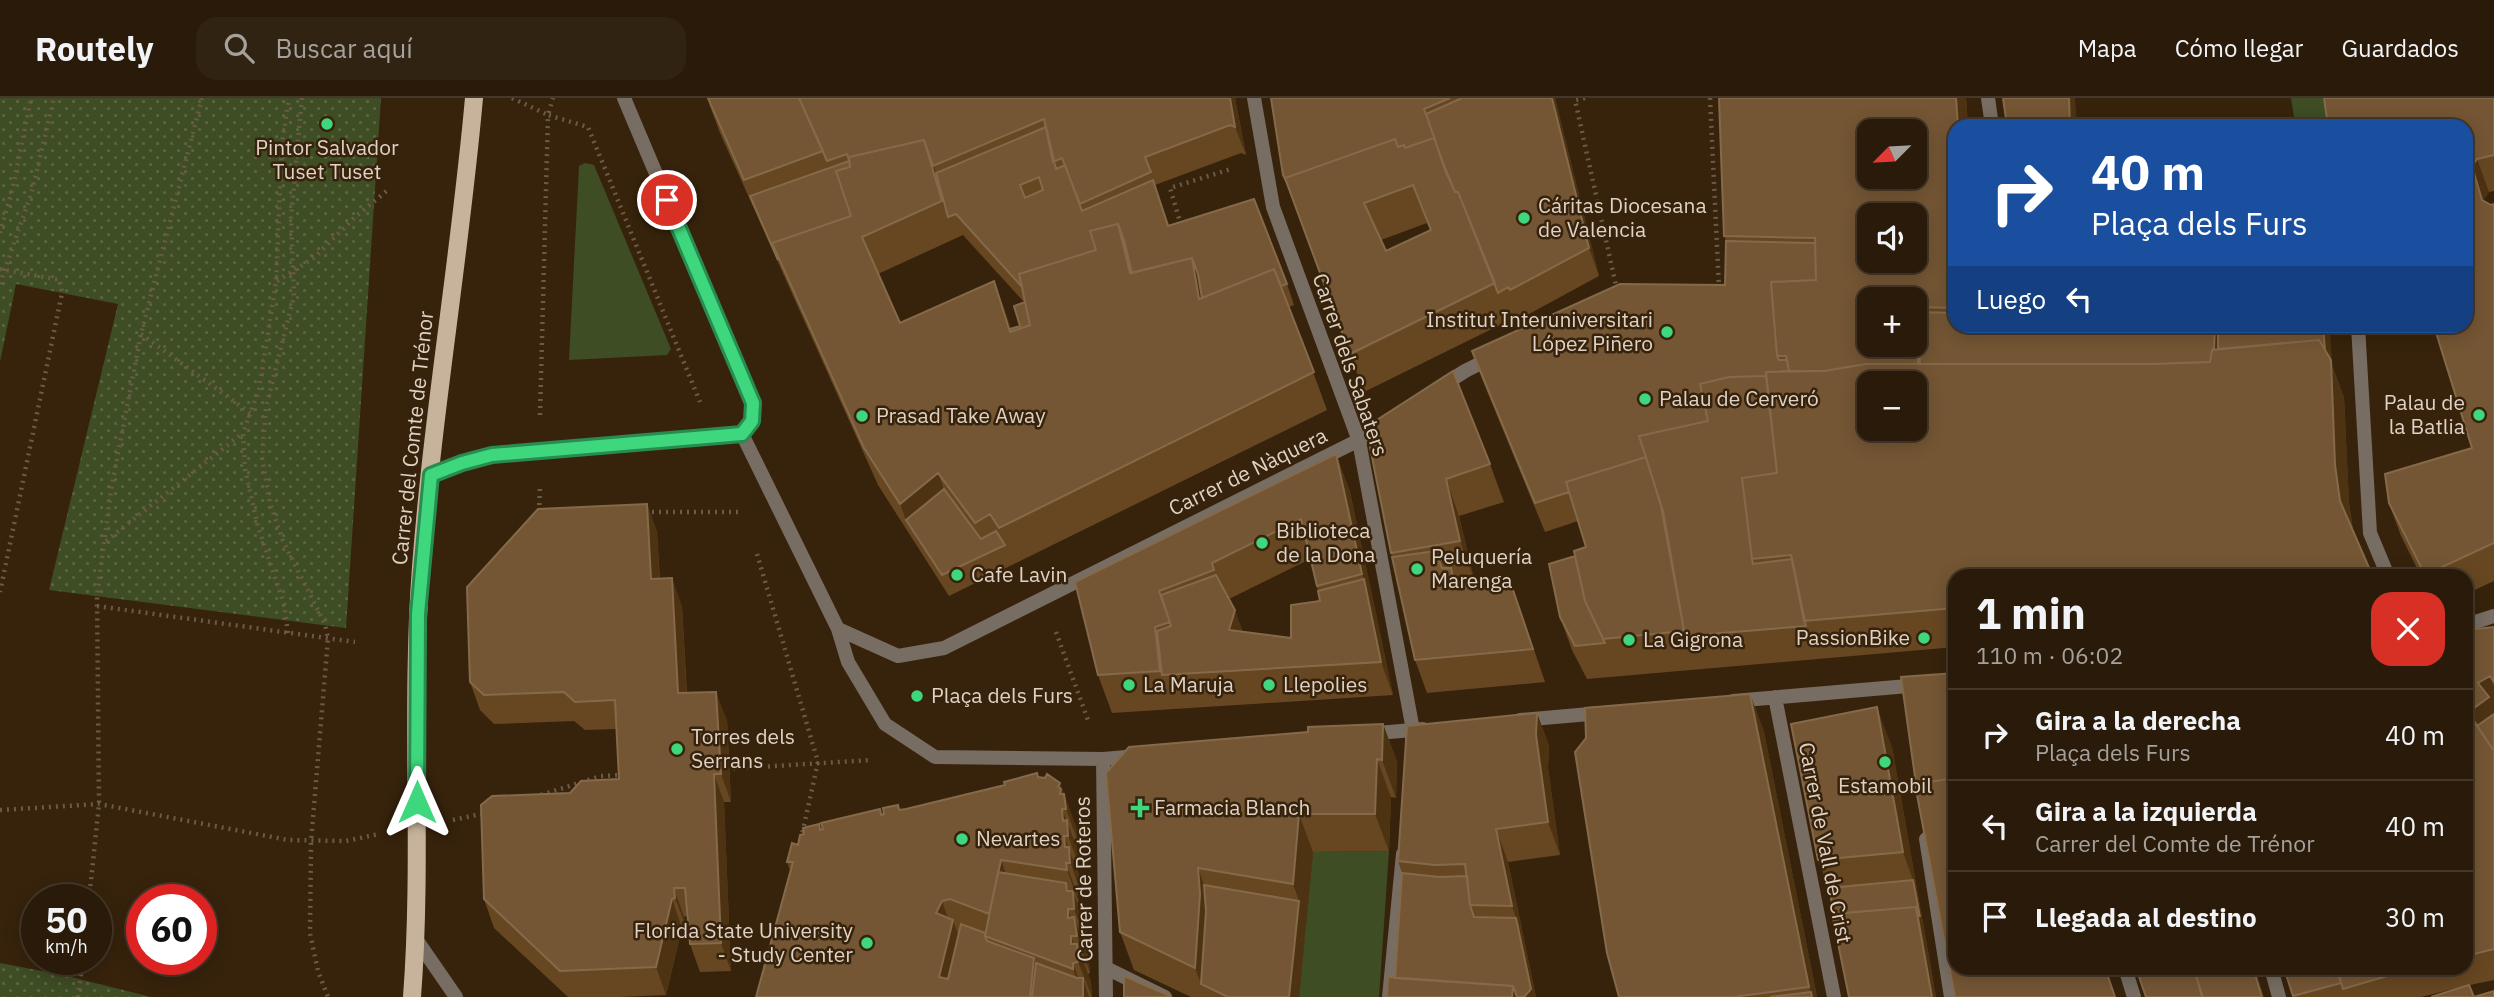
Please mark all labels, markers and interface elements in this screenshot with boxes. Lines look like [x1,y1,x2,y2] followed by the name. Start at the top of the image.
[196,17,686,80] search box
[35,27,154,70] text: Routely
[220,29,258,67] icon: search
[276,31,413,65] text: Buscar aquí
[2078,32,2137,64] text: Mapa
[2175,32,2303,64] text: Cómo llegar
[2341,32,2459,64] text: Guardados
[319,116,335,132] marker: Pintor Salvador Tuset Tuset
[1857,119,1927,189] north arrow
[1857,119,1927,441] map controls
[255,133,399,185] place label: Pintor Salvador Tuset Tuset
[2091,140,2205,203] text: 40 m
[1976,147,2067,238] icon: right
[637,170,697,230] pin
[648,181,686,219] icon: arrive
[1538,191,1707,243] place label: Cáritas Diocesana de Valencia
[2091,202,2307,244] text: Plaça dels Furs
[1857,203,1927,273] button: sound
[1516,210,1532,226] marker: Cáritas Diocesana de Valencia
[1306,269,1395,460] street label: Carrer dels Sabaters
[2060,280,2098,318] icon: left
[1976,282,2046,316] text: Luego
[1857,287,1927,357] button: +
[1426,305,1653,357] place label: Institut Interuniversitari López Piñero
[385,309,439,566] street label: Carrer del Comte de Trénor
[1659,324,1675,340] marker: Institut Interuniversitari López Piñero
[1857,371,1927,441] button: −
[1659,384,1819,412] place label: Palau de Cerveró
[2384,388,2465,440] place label: Palau de la Batlia
[1637,391,1653,407] marker: Palau de Cerveró
[876,401,1046,429] place label: Prasad Take Away
[2471,407,2487,423] marker: Palau de la Batlia
[854,408,870,424] marker: Prasad Take Away
[1164,421,1331,522] street label: Carrer de Nàquera
[1276,516,1376,568] place label: Biblioteca de la Dona
[1254,535,1270,551] marker: Biblioteca de la Dona
[1431,542,1532,594] place label: Peluquería Marenga
[971,560,1068,588] place label: Cafe Lavin
[1409,561,1425,577] marker: Peluquería Marenga
[949,567,965,583] marker: Cafe Lavin
[1976,586,2086,641] text: 1 min
[2371,592,2445,666] button: close
[1796,623,1910,651] place label: PassionBike
[1643,625,1743,653] place label: La Gigrona
[1916,630,1932,646] marker: PassionBike
[1621,632,1637,648] marker: La Gigrona
[1976,640,2123,670] text: 110 m · 06:02
[1143,670,1234,698] place label: La Maruja
[1283,670,1367,698] place label: Llepolies
[1121,677,1137,693] marker: La Maruja
[1261,677,1277,693] marker: Llepolies
[931,681,1073,709] place label: Plaça dels Furs
[909,688,925,704] marker: Plaça dels Furs
[2035,703,2241,737] text: Gira a la derecha
[1976,716,2014,754] icon: right
[2385,718,2445,752] text: 40 m
[691,722,795,774] place label: Torres dels Serrans
[2035,737,2191,767] text: Plaça dels Furs
[1793,740,1859,946] street label: Carrer de Vall de Crist
[669,741,685,757] marker: Torres dels Serrans
[1877,754,1893,770] marker: Estamobil
[380,765,454,839] position arrow
[1838,771,1932,799] place label: Estamobil
[1154,793,1310,821] place label: Farmacia Blanch
[2035,794,2257,828] text: Gira a la izquierda
[1068,796,1098,962] street label: Carrer de Roteros
[1132,800,1148,816] marker: Farmacia Blanch
[1976,807,2014,845] icon: left
[2385,809,2445,843] text: 40 m
[976,824,1060,852] place label: Nevartes
[2035,828,2315,858] text: Carrer del Comte de Trénor
[954,831,970,847] marker: Nevartes
[126,884,217,975] speed limit sign: 60
[45,897,88,943] text: 50
[1976,898,2014,936] icon: arrive
[2035,900,2257,934] text: Llegada al destino
[2385,900,2445,934] text: 30 m
[634,916,854,968] place label: Florida State University - Study Center
[45,935,88,958] text: km/h
[859,935,875,951] marker: Florida State University - Study Center

